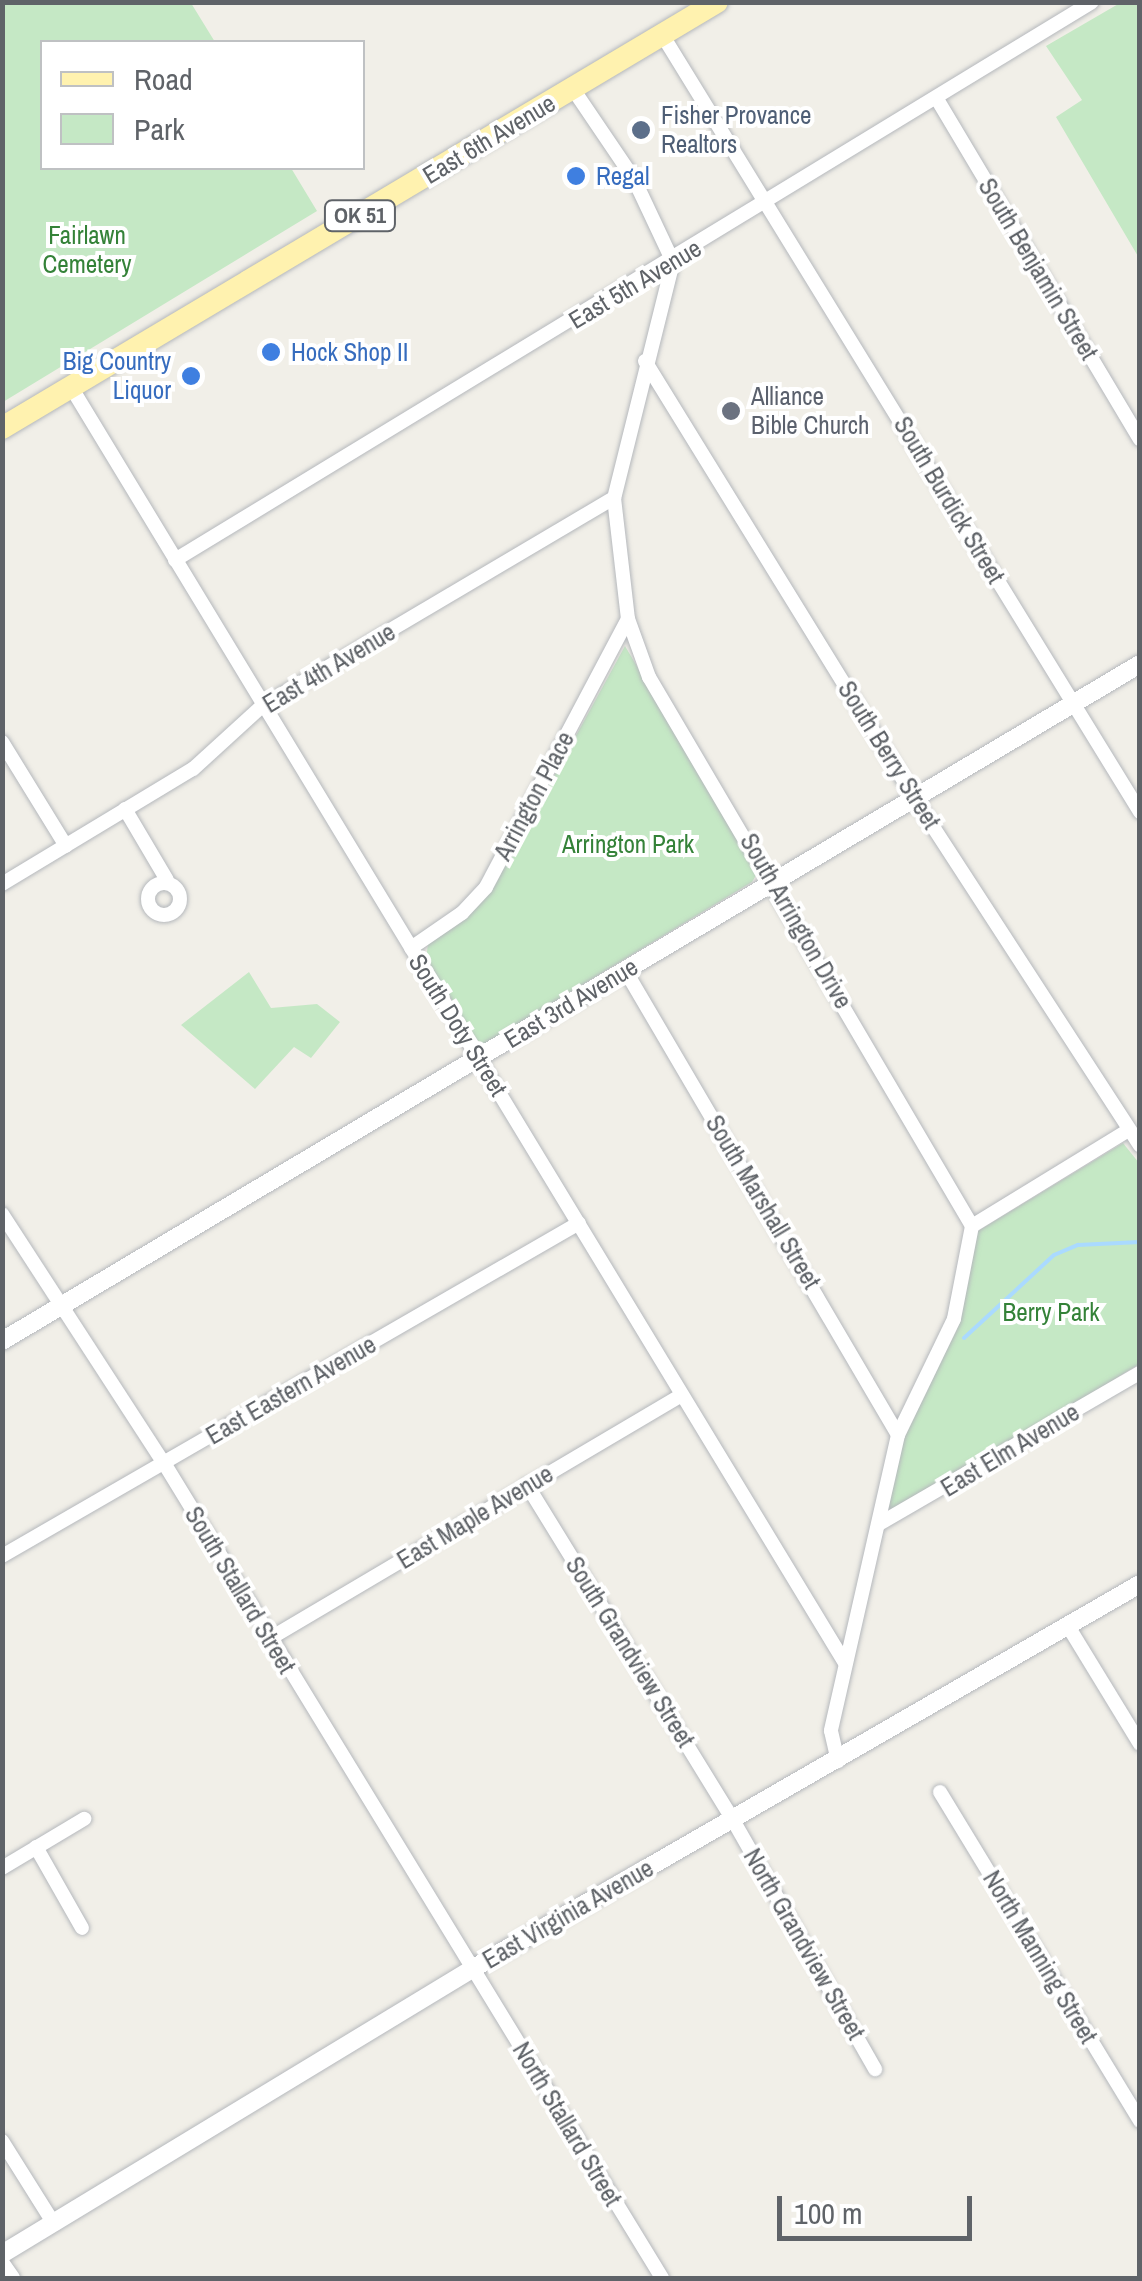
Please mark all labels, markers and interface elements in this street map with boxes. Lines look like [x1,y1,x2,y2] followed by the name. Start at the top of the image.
[40,40,365,170] legend
[134,59,193,99] text: Road
[417,87,561,191] street label: East 6th Avenue
[661,101,811,160] place label: Fisher Provance Realtors
[134,109,185,149] text: Park
[630,119,652,141] marker: Fisher Provance Realtors
[596,161,650,191] place label: Regal
[565,165,587,187] marker: Regal
[972,173,1104,365] street label: South Benjamin Street
[322,199,398,233] road number: OK 51
[43,221,131,280] park label: Fairlawn Cemetery
[563,232,707,336] street label: East 5th Avenue
[291,337,408,367] place label: Hock Shop II
[260,341,282,363] marker: Hock Shop II
[63,347,171,406] place label: Big Country Liquor
[180,365,202,387] marker: Big Country Liquor
[751,382,869,441] place label: Alliance Bible Church
[720,400,742,422] marker: Alliance Bible Church
[887,411,1011,589] street label: South Burdick Street
[257,616,401,720] street label: East 4th Avenue
[832,676,946,834] street label: South Berry Street
[488,727,580,865] street label: Arrington Place
[733,828,859,1014] street label: South Arrington Drive
[562,829,694,859] park label: Arrington Park
[402,948,514,1102] street label: South Doty Street
[498,951,644,1055] street label: East 3rd Avenue
[699,1110,827,1294] street label: South Marshall Street
[1003,1297,1099,1327] park label: Berry Park
[200,1329,382,1451] street label: East Eastern Avenue
[935,1397,1085,1503] street label: East Elm Avenue
[391,1458,559,1576] street label: East Maple Avenue
[178,1501,302,1679] street label: South Stallard Street
[559,1551,701,1753] street label: South Grandview Street
[737,1843,871,2045] street label: North Grandview Street
[477,1853,659,1975] street label: East Virginia Avenue
[977,1865,1103,2049] street label: North Manning Street
[506,2037,628,2211] street label: North Stallard Street
[782,2176,977,2238] scale bar
[794,2193,862,2233] text: 100 m

